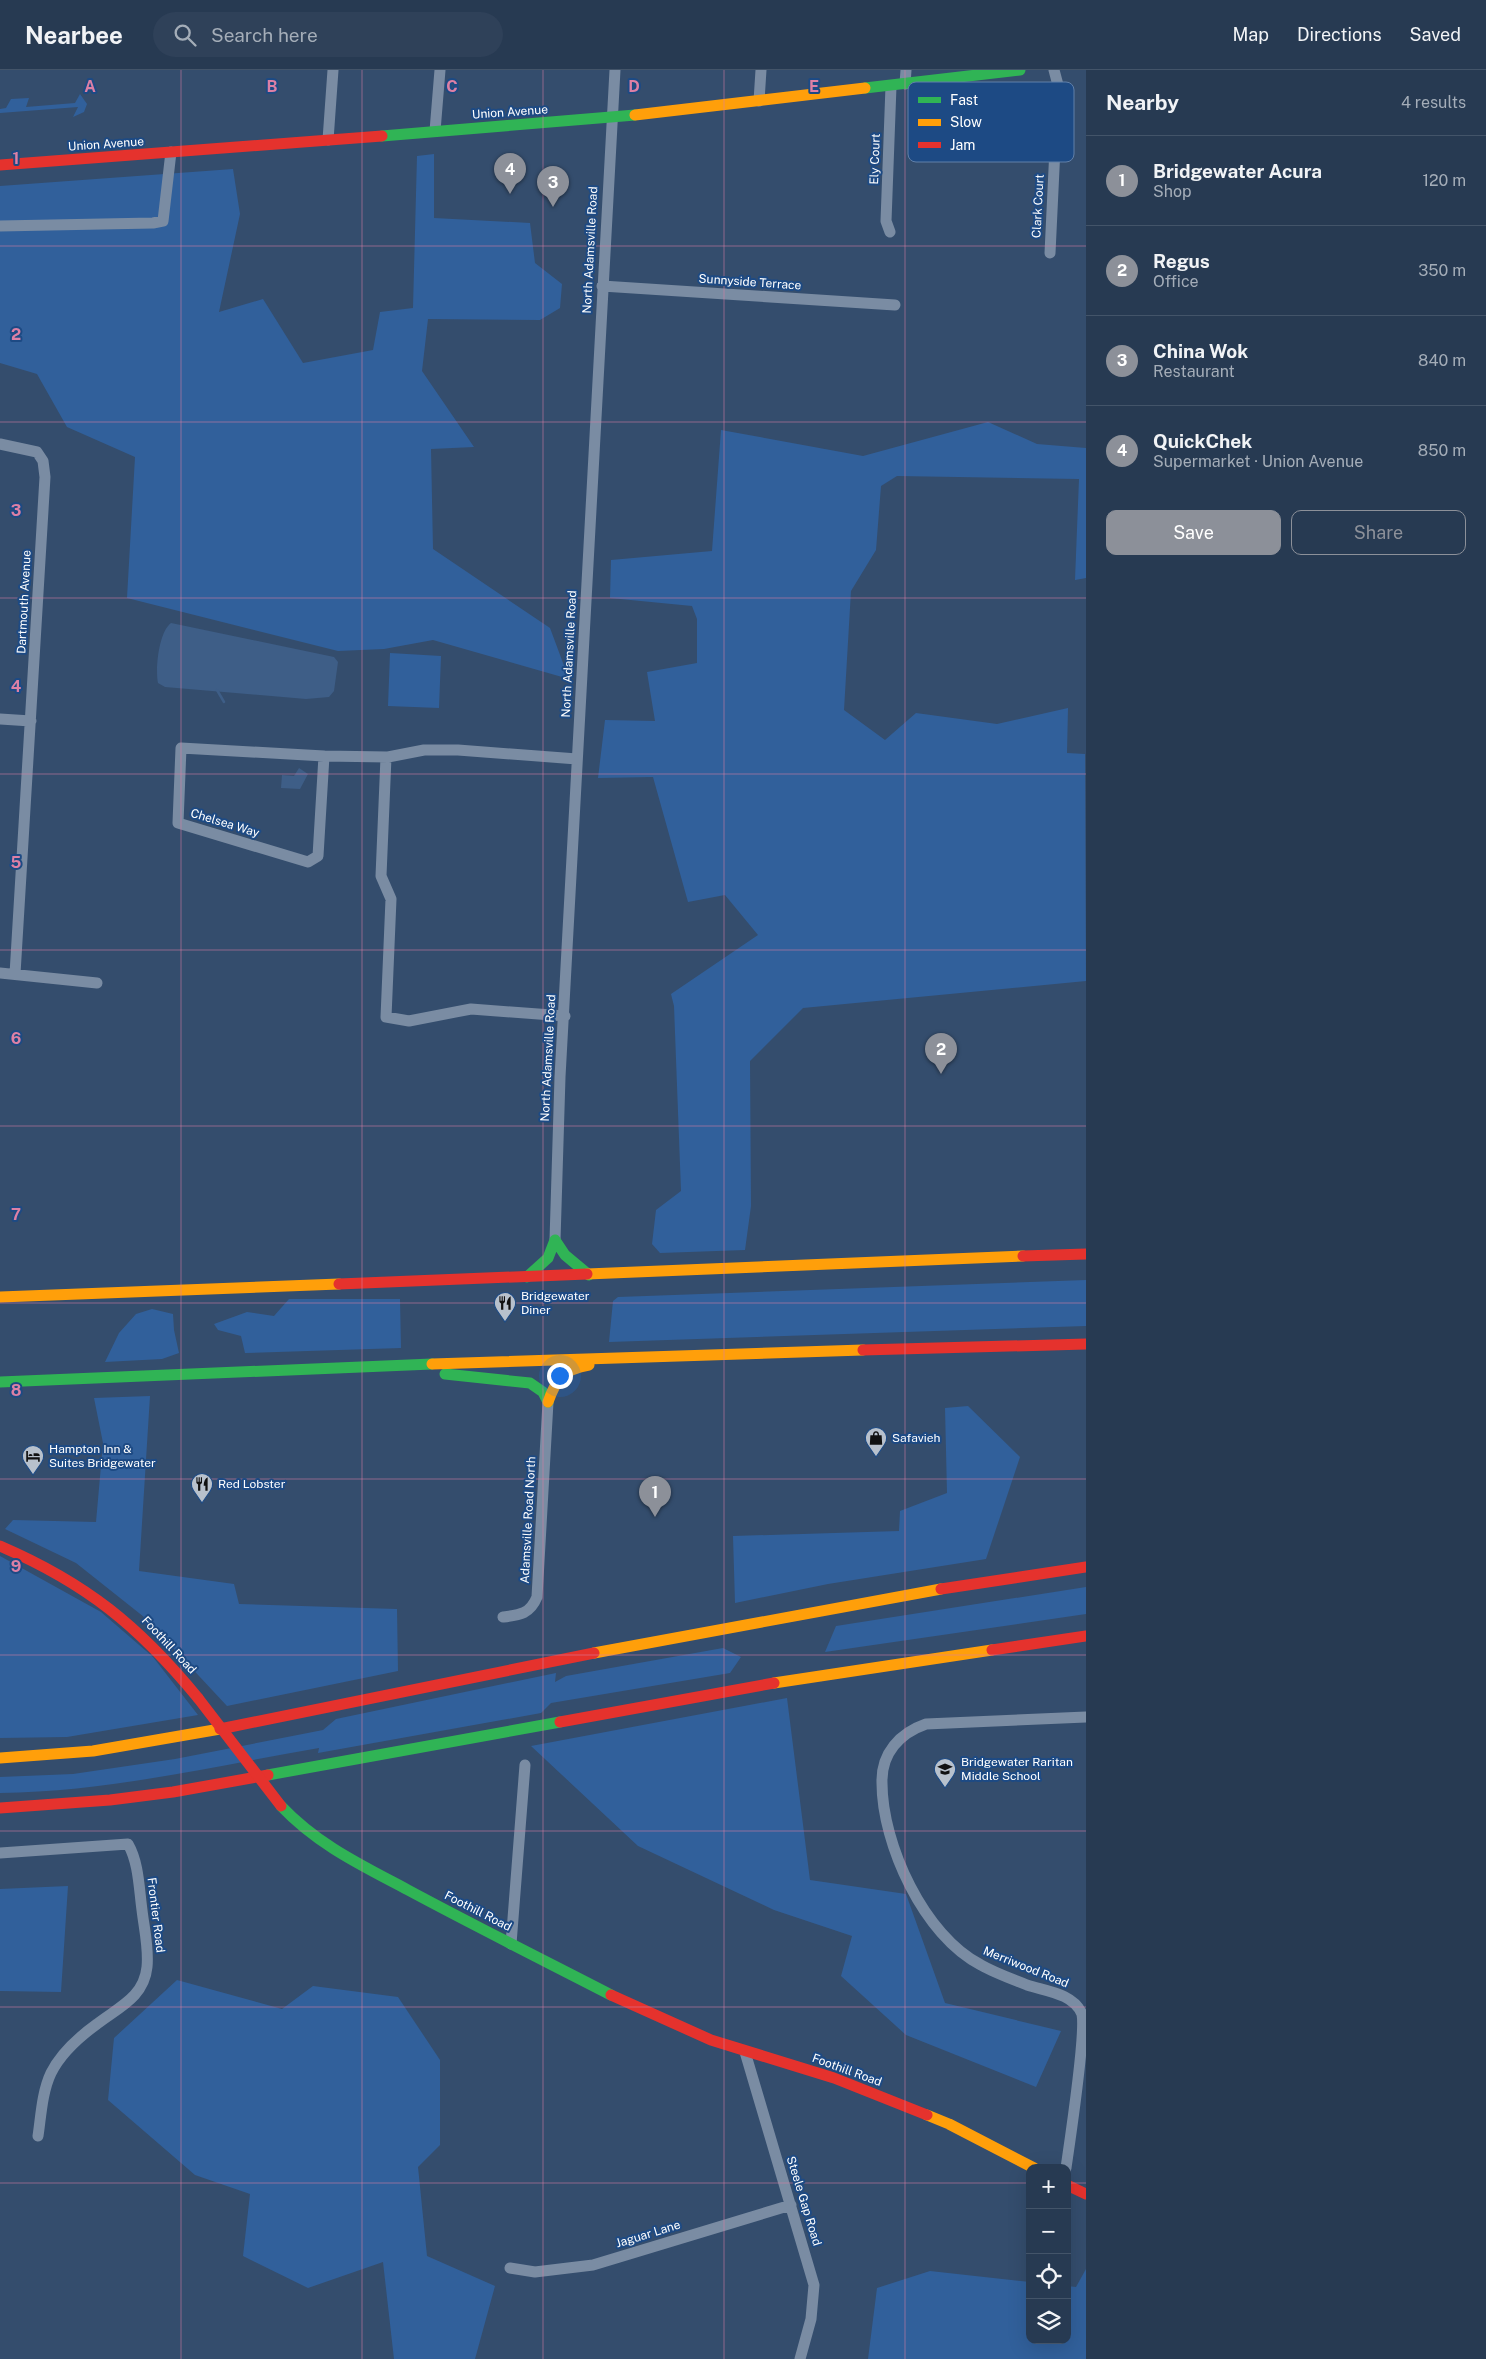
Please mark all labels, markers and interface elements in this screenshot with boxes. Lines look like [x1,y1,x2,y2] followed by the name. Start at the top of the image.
[153,12,503,57] search box
[25,21,123,49] text: Nearbee
[171,21,199,49] icon: search
[211,24,318,46] text: Search here
[1232,24,1269,45] text: Map
[1297,24,1382,45] text: Directions
[1410,24,1461,45] text: Saved
[84,77,96,96] text: A
[267,77,278,96] text: B
[446,77,458,96] text: C
[628,77,640,96] text: D
[809,77,819,96] text: E
[908,82,1074,162] legend
[1106,90,1179,115] text: Nearby
[950,92,978,108] text: Fast
[1401,93,1466,112] text: 4 results
[472,102,549,122] street label: Union Avenue
[950,114,982,130] text: Slow
[867,133,883,185] street label: Ely Court
[68,134,145,154] street label: Union Avenue
[950,137,975,153] text: Jam
[13,149,19,168] text: 1
[494,153,526,194] pin: 4
[1153,160,1322,182] text: Bridgewater Acura
[537,166,569,207] pin: 3
[1119,171,1125,190] text: 1
[1422,171,1466,190] text: 120 m
[1029,173,1047,238] street label: Clark Court
[1153,182,1192,201] text: Shop
[580,186,600,314] street label: North Adamsville Road
[1153,250,1210,272] text: Regus
[1117,261,1127,280] text: 2
[1418,261,1466,280] text: 350 m
[698,271,802,293] street label: Sunnyside Terrace
[1153,272,1199,291] text: Office
[11,325,21,344] text: 2
[1153,340,1248,362] text: China Wok
[1117,351,1127,370] text: 3
[1418,351,1466,370] text: 840 m
[1153,362,1235,381] text: Restaurant
[1153,430,1252,452] text: QuickChek
[1117,441,1127,460] text: 4
[1418,441,1466,460] text: 850 m
[1153,452,1363,471] text: Supermarket · Union Avenue
[11,501,21,520] text: 3
[1106,510,1281,555] button: Save
[1291,510,1466,555] button: Share
[14,550,34,654] street label: Dartmouth Avenue
[559,590,579,718] street label: North Adamsville Road
[11,677,22,696] text: 4
[189,806,262,840] street label: Chelsea Way
[11,853,22,872] text: 5
[538,994,558,1122] street label: North Adamsville Road
[11,1029,21,1048] text: 6
[925,1033,957,1074] pin: 2
[11,1205,21,1224] text: 7
[521,1289,590,1317] place label: Bridgewater Diner
[493,1291,517,1322] restaurant icon: Bridgewater Diner
[547,1363,573,1389] your location
[11,1381,22,1400] text: 8
[864,1426,888,1457] shop icon: Safavieh
[892,1431,940,1445] place label: Safavieh
[49,1442,156,1470] place label: Hampton Inn & Suites Bridgewater
[21,1444,45,1475] hotel icon: Hampton Inn & Suites Bridgewater
[518,1456,538,1584] street label: Adamsville Road North
[190,1472,214,1503] restaurant icon: Red Lobster
[639,1476,671,1517] pin: 1
[218,1477,286,1491] place label: Red Lobster
[11,1557,21,1576] text: 9
[139,1613,199,1677] street label: Foothill Road
[961,1755,1073,1783] place label: Bridgewater Raritan Middle School
[933,1757,957,1788] school or university icon: Bridgewater Raritan Middle School
[144,1877,168,1953] street label: Frontier Road
[442,1888,514,1934] street label: Foothill Road
[981,1943,1071,1991] street label: Merriwood Road
[810,2051,884,2089] street label: Foothill Road
[784,2155,824,2247] street label: Steele Gap Road
[1026,2164,1071,2344] map controls
[1026,2164,1071,2209] button: +
[1026,2209,1071,2254] button: −
[614,2217,682,2250] street label: Jaguar Lane
[1026,2254,1071,2299] button: locate
[1026,2299,1071,2344] button: layers

